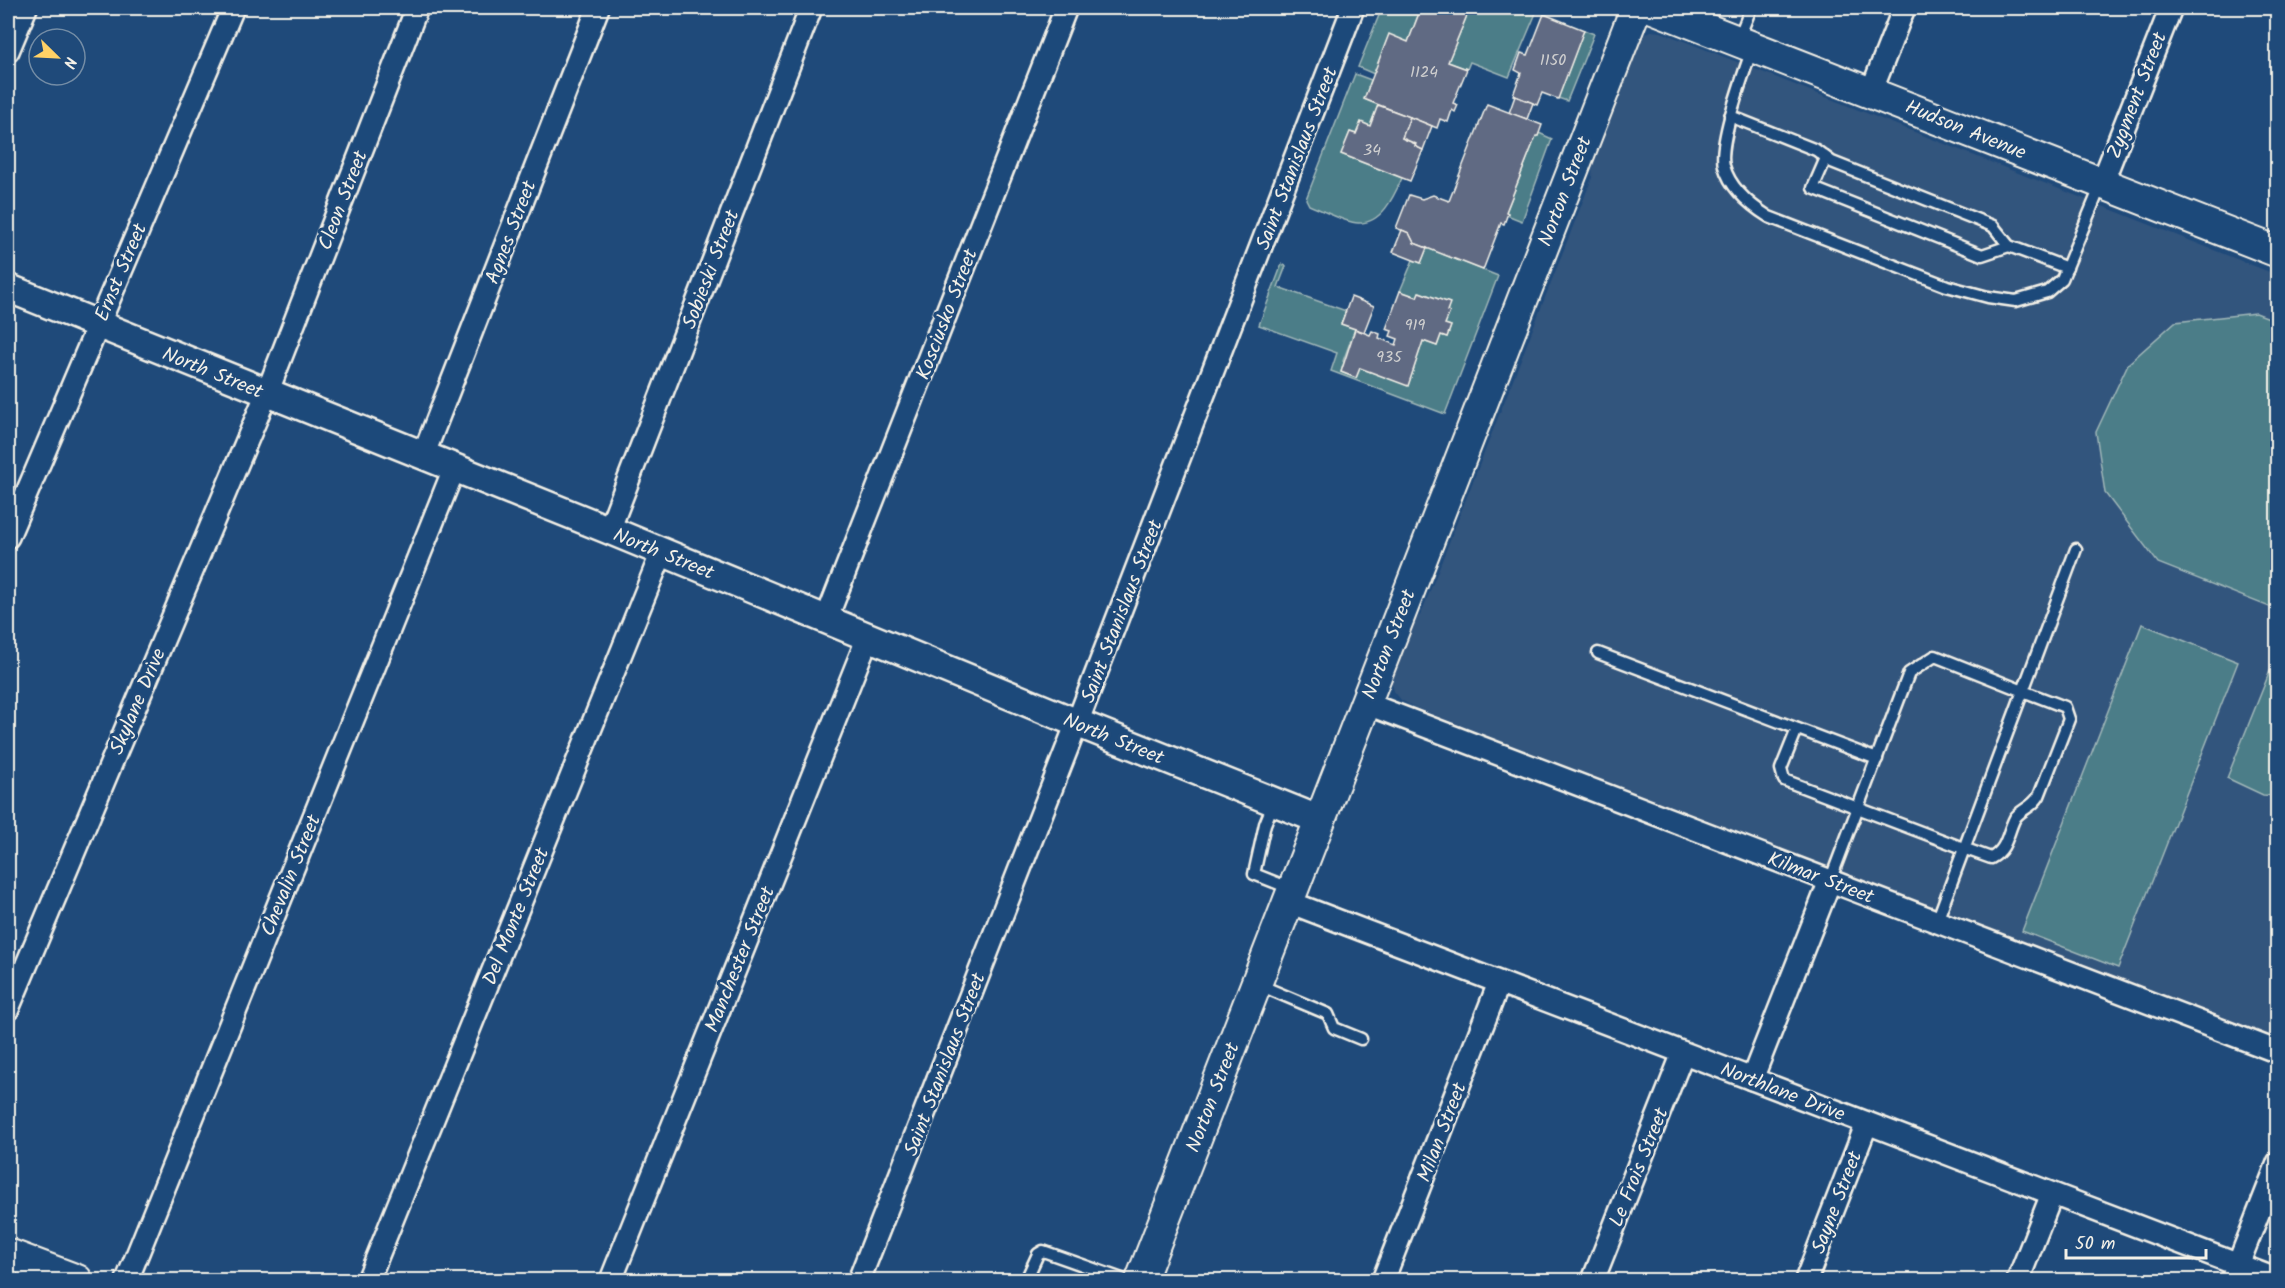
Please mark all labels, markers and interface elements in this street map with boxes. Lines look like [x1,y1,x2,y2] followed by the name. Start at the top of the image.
[27,27,87,87] north arrow
[2099,28,2177,164] street label: Zygment Street
[1540,48,1566,73] house number: 1150
[56,53,83,72] text: N
[1410,60,1438,85] house number: 1124
[1248,62,1348,255] street label: Saint Stanislaus Street
[1900,92,2031,170] street label: Hudson Avenue
[1530,132,1602,251] street label: Norton Street
[1363,138,1381,163] house number: 34
[310,146,378,255] street label: Cleon Street
[477,176,546,289] street label: Agnes Street
[674,205,749,334] street label: Sobieski Street
[87,218,157,327] street label: Ernst Street
[908,244,988,385] street label: Kosciusko Street
[1405,313,1426,338] house number: 919
[157,339,268,409] street label: North Street
[1376,345,1403,370] house number: 935
[1073,515,1173,708] street label: Saint Stanislaus Street
[608,520,719,590] street label: North Street
[1354,585,1426,704] street label: Norton Street
[102,643,176,760] street label: Skylane Drive
[1058,705,1169,775] street label: North Street
[253,810,331,941] street label: Chevalin Street
[475,843,559,990] street label: Del Monte Street
[1762,844,1879,914] street label: Kilmar Street
[697,882,785,1038] street label: Manchester Street
[896,968,996,1161] street label: Saint Stanislaus Street
[1178,1038,1250,1157] street label: Norton Street
[1715,1054,1849,1131] street label: Northlane Drive
[1409,1078,1477,1187] street label: Milan Street
[1601,1103,1678,1232] street label: Le Frois Street
[1804,1146,1872,1259] street label: Sayne Street
[2066,1222,2206,1260] scale bar
[2075,1230,2115,1259] text: 50 m

